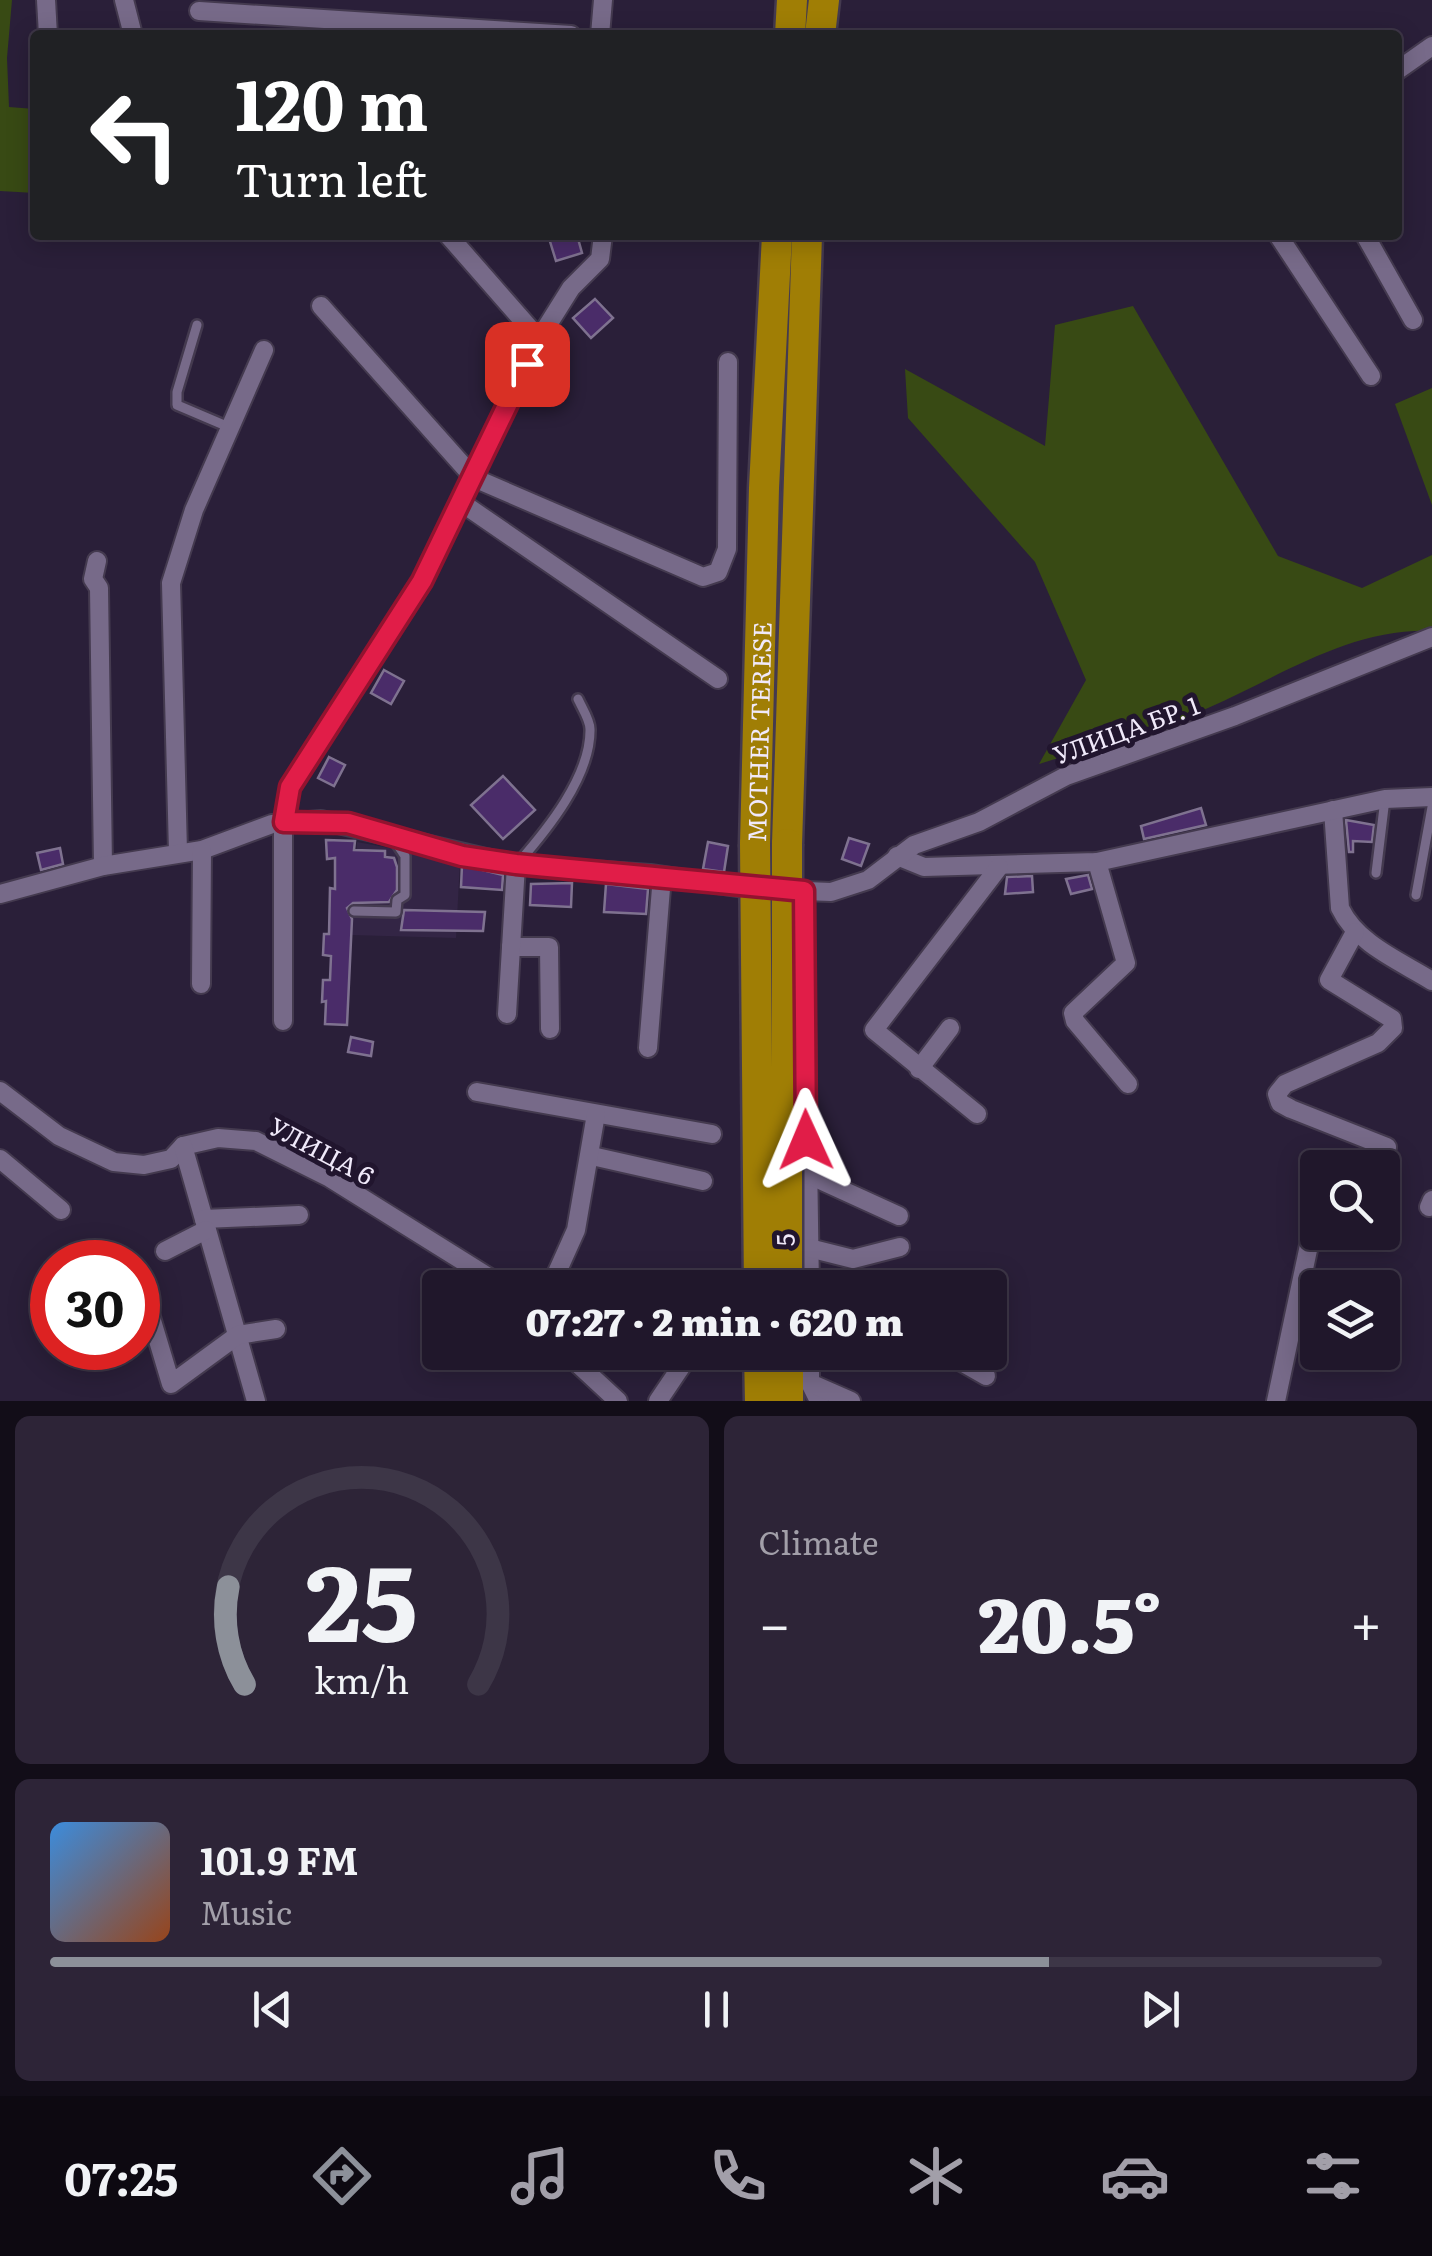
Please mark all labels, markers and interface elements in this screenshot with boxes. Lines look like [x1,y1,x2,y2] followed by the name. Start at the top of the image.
[235,49,428,153] text: 120 m
[70,70,200,200] icon: left
[235,144,427,211] text: Turn left
[485,322,570,407] pin
[500,337,555,392] icon: arrive
[737,621,779,843] street label: MOTHER TERESE
[1048,685,1204,773] street label: УЛИЦА БР. 1
[754,1088,858,1192] position arrow
[263,1107,381,1193] street label: УЛИЦА 6
[1300,1150,1400,1370] map controls
[1300,1150,1400,1250] button: search
[765,1233,803,1247] street label: 5
[30,1240,160,1370] speed limit sign: 30
[1300,1270,1400,1370] button: layers
[526,1291,904,1348] text: 07:27 · 2 min · 620 m
[759,1517,879,1565] text: Climate
[306,1520,418,1674] text: 25
[978,1565,1162,1676] text: 20.5°
[759,1580,791,1662] text: −
[1350,1580,1382,1662] text: +
[314,1652,409,1705] text: km/h
[200,1830,358,1887] text: 101.9 FM
[200,1887,292,1935] text: Music
[245,1982,300,2037] icon: previous
[689,1982,744,2037] icon: pause
[1133,1982,1188,2037] icon: next
[307,2141,377,2211] icon: directions
[505,2141,575,2211] icon: music
[703,2141,773,2211] icon: phone
[901,2141,971,2211] icon: climate
[1100,2141,1170,2211] icon: car
[1298,2141,1368,2211] icon: filters
[64,2143,178,2210] text: 07:25

